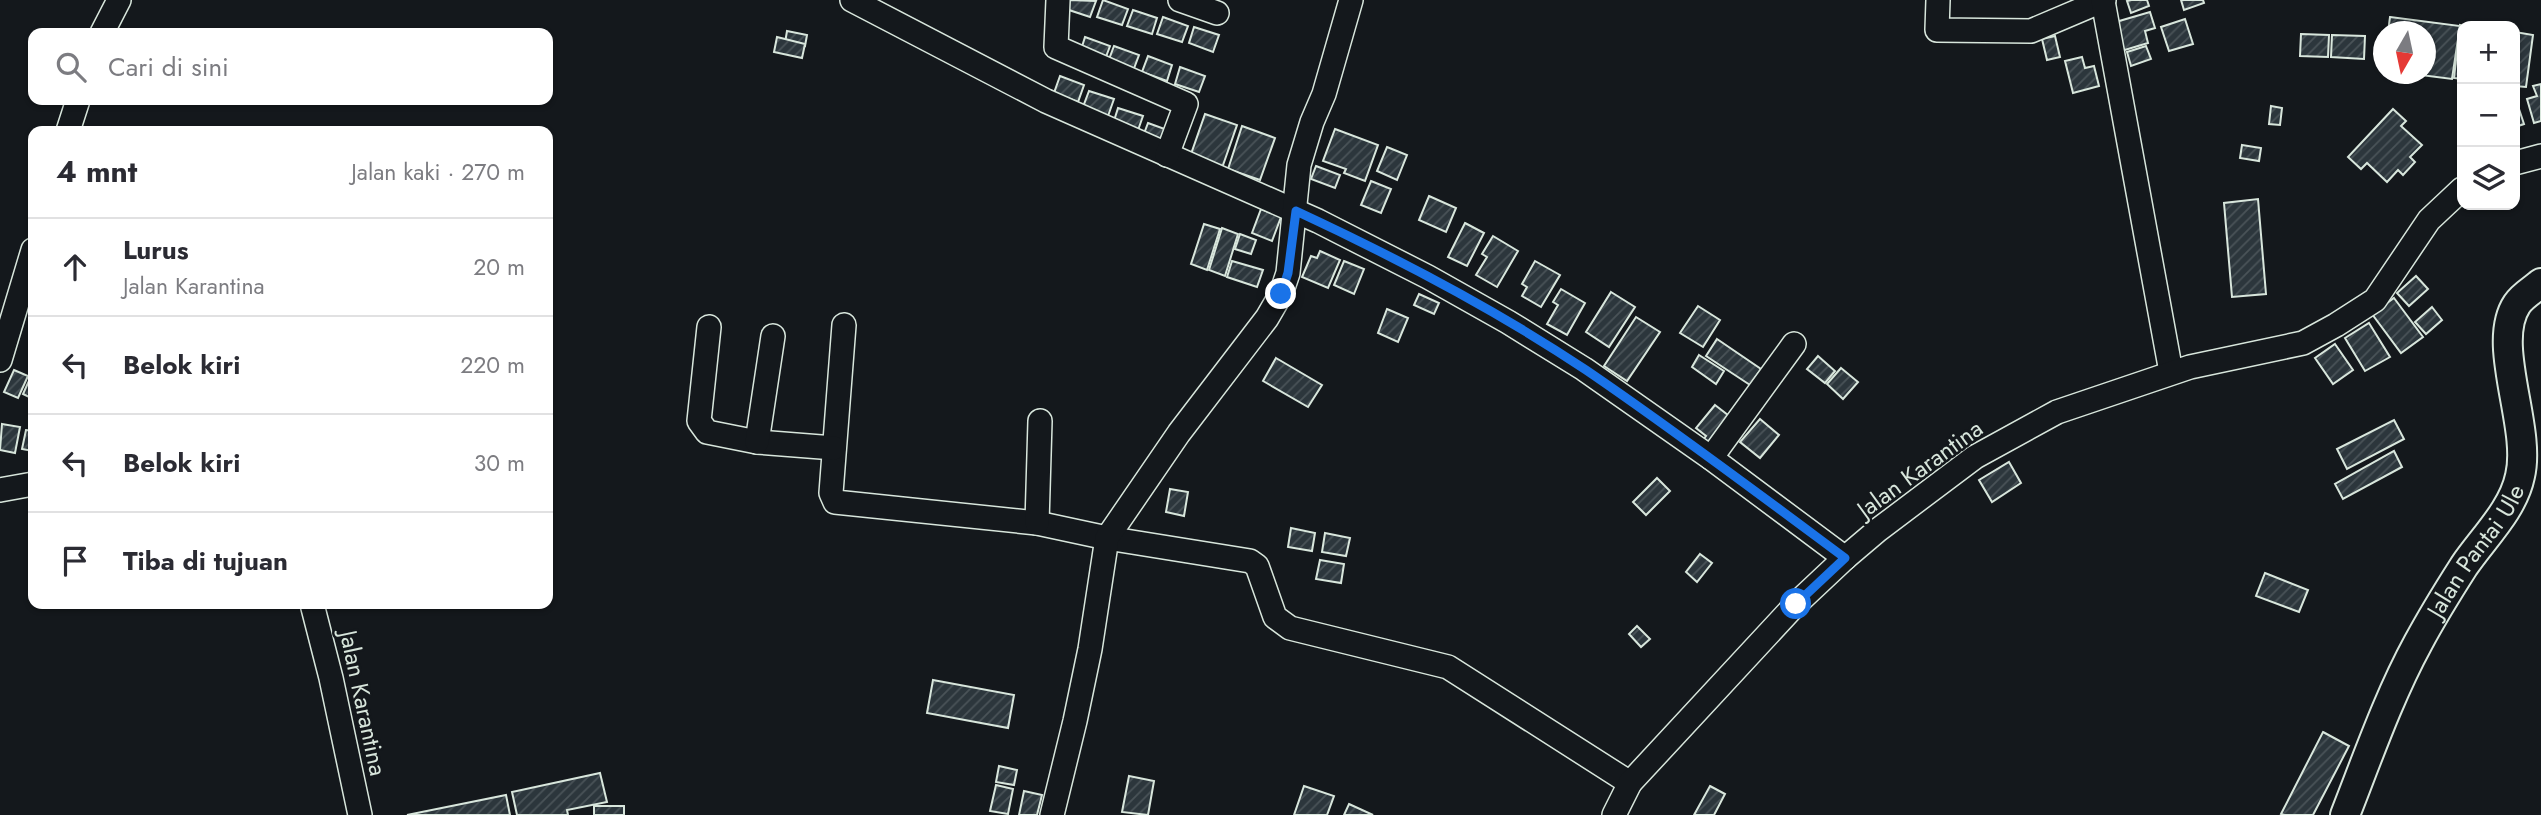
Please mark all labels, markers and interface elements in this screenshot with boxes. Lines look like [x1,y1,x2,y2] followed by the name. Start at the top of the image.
[2373,21,2436,84] north arrow
[2457,21,2520,210] map controls
[2457,21,2520,84] button: +
[28,28,553,105] search box
[52,48,90,86] icon: search
[108,48,229,86] text: Cari di sini
[2457,84,2520,147] button: −
[2457,147,2520,210] button: layers
[56,150,137,193] text: 4 mnt
[351,155,525,189] text: Jalan kaki · 270 m
[123,231,189,269] text: Lurus
[56,248,94,286] icon: ahead
[473,250,525,284] text: 20 m
[123,269,265,303] text: Jalan Karantina
[1265,278,1296,309] route end
[56,346,94,384] icon: left
[123,346,240,384] text: Belok kiri
[460,348,525,382] text: 220 m
[1847,411,1990,528] street label: Jalan Karantina
[56,444,94,482] icon: left
[123,444,240,482] text: Belok kiri
[474,446,525,480] text: 30 m
[2417,479,2533,627] street label: Jalan Pantai Ule
[56,542,94,580] icon: arrive
[123,542,288,580] text: Tiba di tujuan
[1780,588,1811,619] route start
[330,624,396,779] street label: Jalan Karantina

